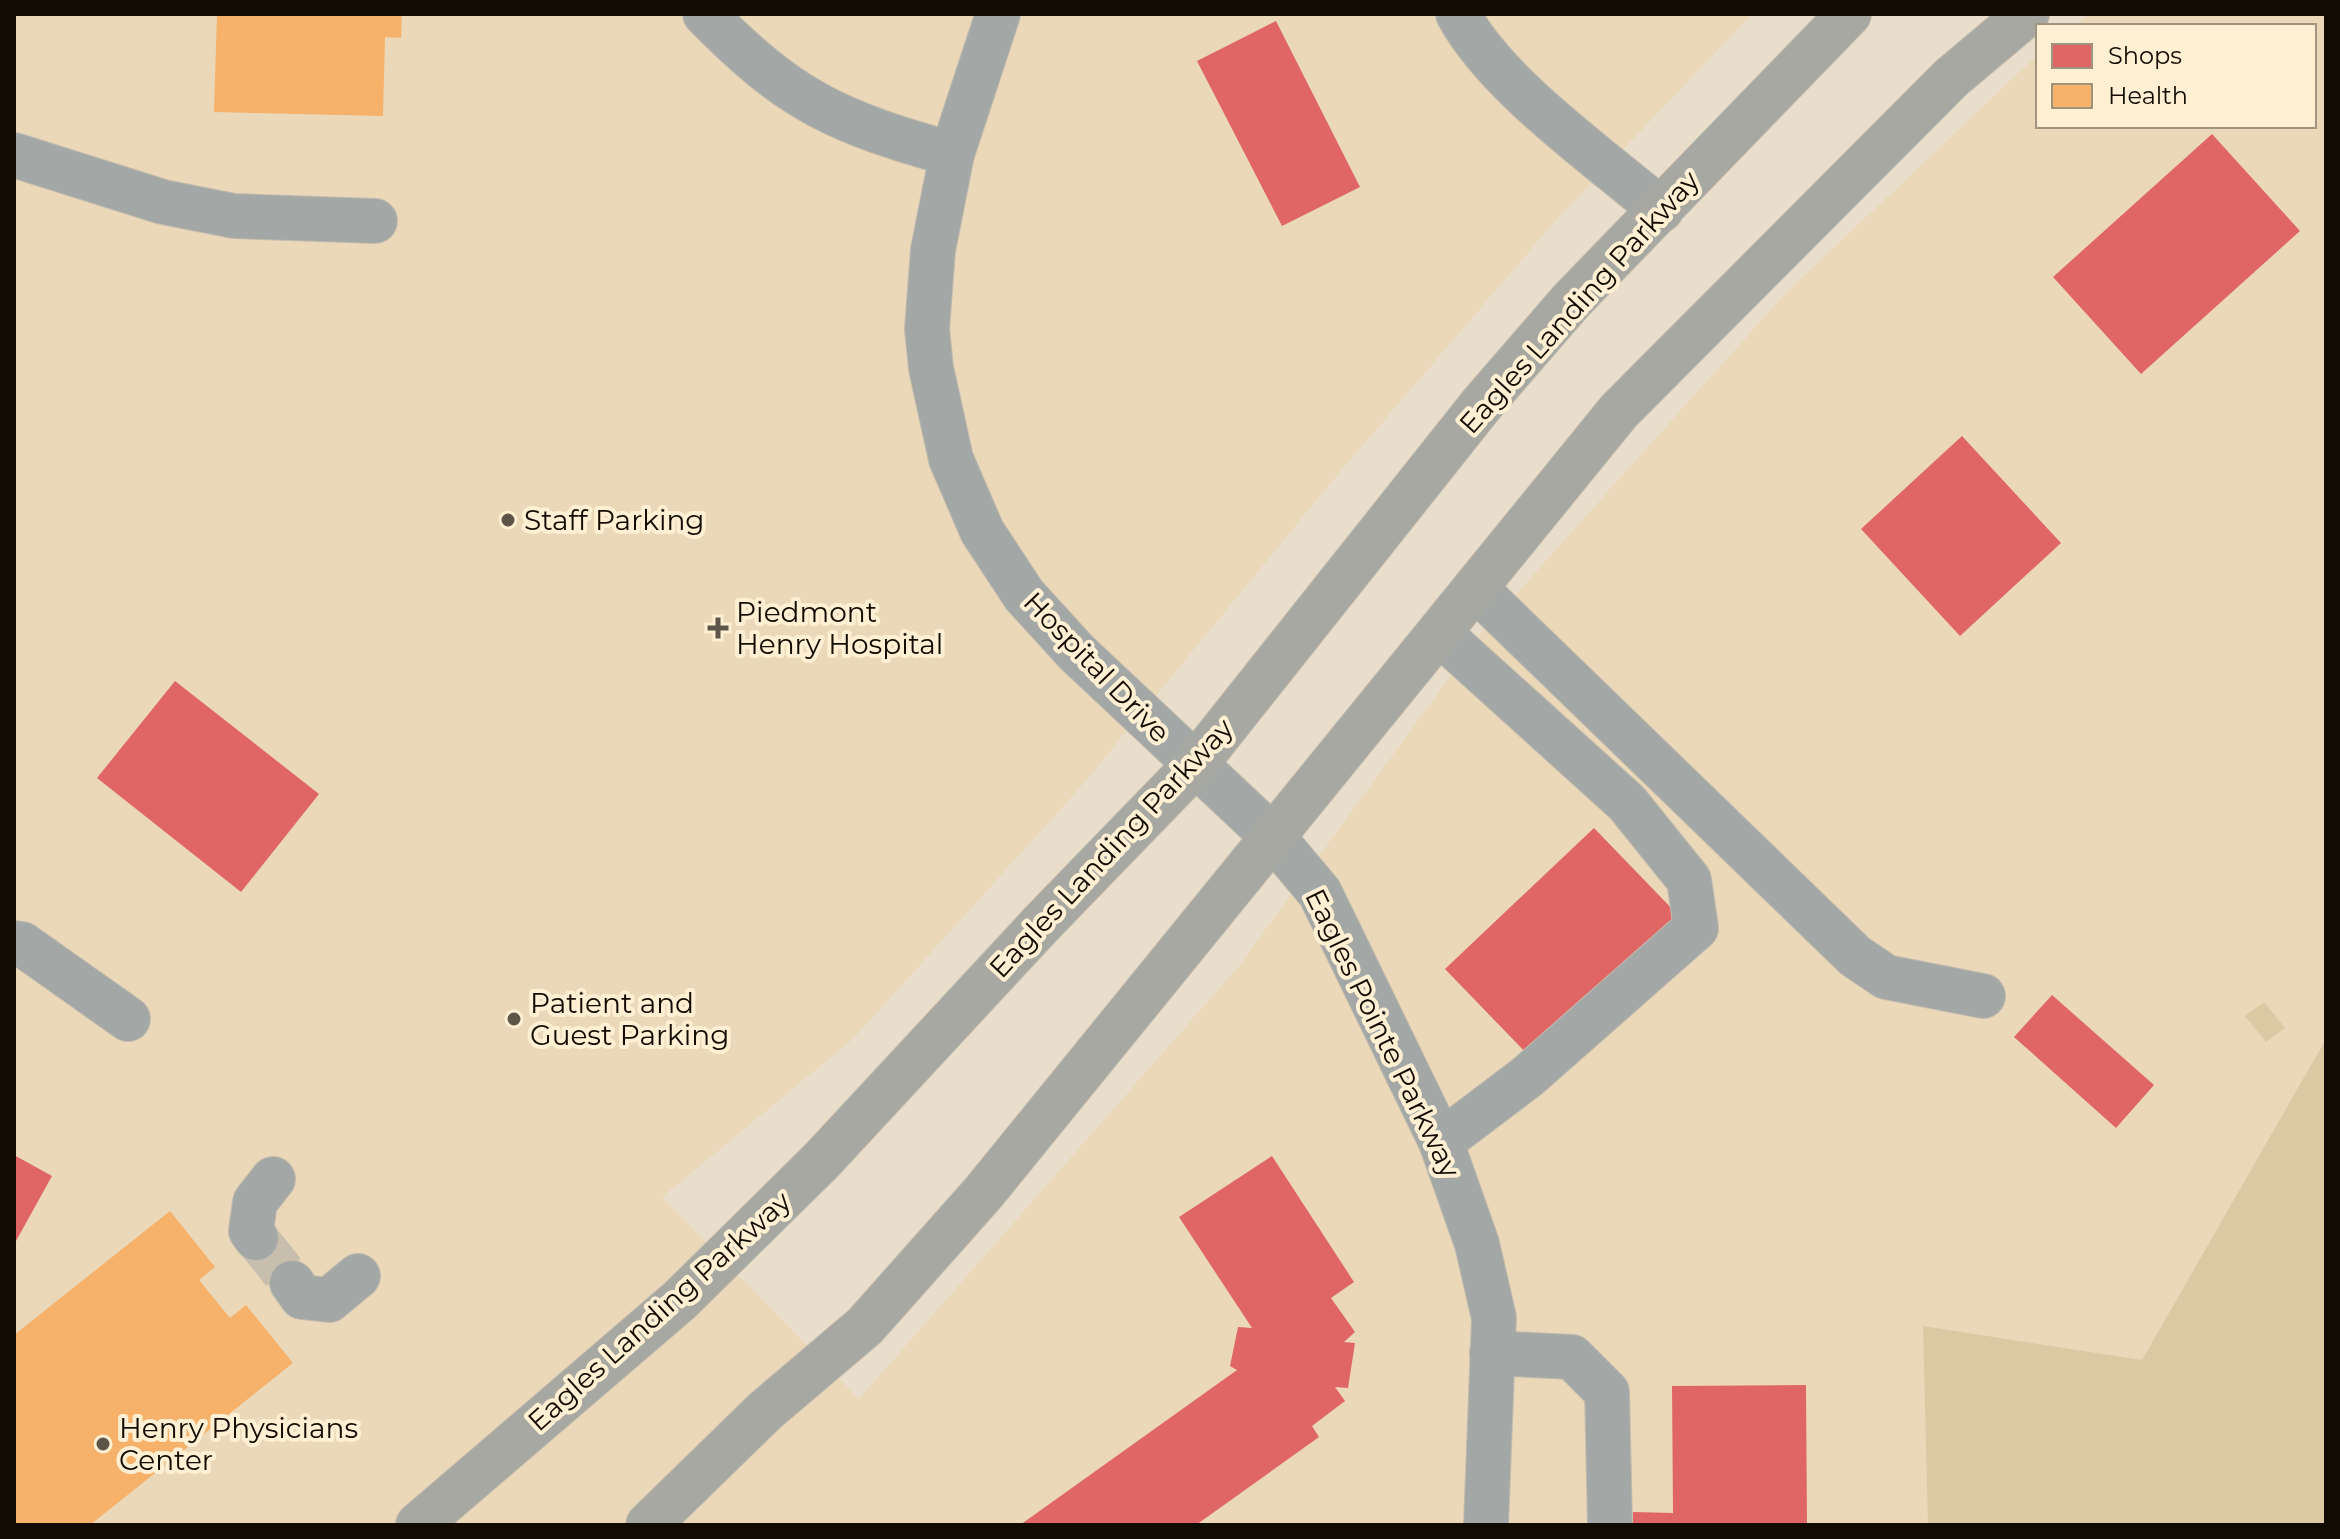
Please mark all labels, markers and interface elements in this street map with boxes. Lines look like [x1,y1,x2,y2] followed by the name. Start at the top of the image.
[2036,24,2316,128] legend
[2108,41,2182,70] text: Shops
[2108,81,2188,110] text: Health
[1452,163,1707,440] street label: Eagles Landing Parkway
[524,503,705,537] place label: Staff Parking
[499,511,517,529] marker: Staff Parking
[1017,585,1177,749] street label: Hospital Drive
[736,595,943,661] place label: Piedmont Henry Hospital
[707,617,729,639] marker: Piedmont Henry Hospital
[982,711,1241,985] street label: Eagles Landing Parkway
[1298,883,1468,1184] street label: Eagles Pointe Parkway
[530,986,729,1052] place label: Patient and Guest Parking
[505,1010,523,1028] marker: Patient and Guest Parking
[521,1183,798,1438] street label: Eagles Landing Parkway
[119,1411,358,1477] place label: Henry Physicians Center
[94,1435,112,1453] marker: Henry Physicians Center

